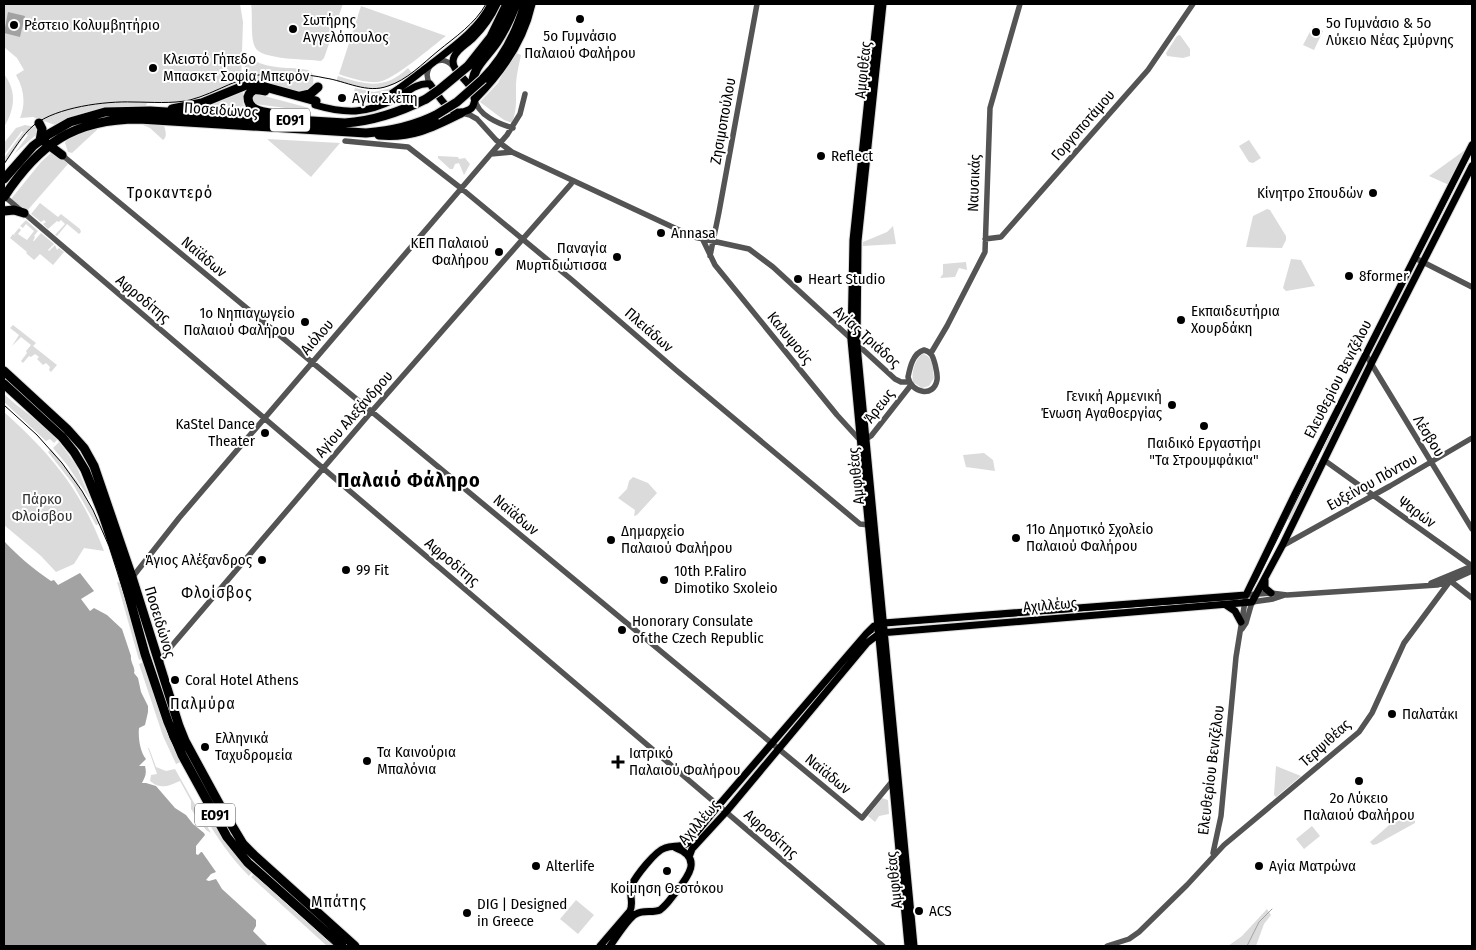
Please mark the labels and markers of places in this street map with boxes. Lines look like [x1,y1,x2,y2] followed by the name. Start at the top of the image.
[303,11,389,46] place label: Σωτήρης Αγγελόπουλος
[574,13,586,25] marker: 5ο Γυμνάσιο Παλαιού Φαλήρου
[1326,14,1454,49] place label: 5ο Γυμνάσιο & 5ο Λύκειο Νέας Σμύρνης
[24,16,160,34] place label: Ρέστειο Κολυμβητήριο
[8,19,20,31] marker: Ρέστειο Κολυμβητήριο
[287,23,299,35] marker: Σωτήρης Αγγελόπουλος
[1310,26,1322,38] marker: 5ο Γυμνάσιο & 5ο Λύκειο Νέας Σμύρνης
[524,27,636,62] place label: 5ο Γυμνάσιο Παλαιού Φαλήρου
[163,50,310,85] place label: Κλειστό Γήπεδο Μπασκετ Σοφία Μπεφόν
[147,62,159,74] marker: Κλειστό Γήπεδο Μπασκετ Σοφία Μπεφόν
[352,89,418,107] place label: Αγία Σκέπη
[336,92,348,104] marker: Αγία Σκέπη
[831,147,873,165] place label: Reflect
[815,150,827,162] marker: Reflect
[1257,184,1363,202] place label: Κίνητρο Σπουδών
[1367,187,1379,199] marker: Κίνητρο Σπουδών
[671,224,716,242] place label: Annasa
[655,227,667,239] marker: Annasa
[411,234,489,269] place label: ΚΕΠ Παλαιού Φαλήρου
[516,239,607,274] place label: Παναγία Μυρτιδιώτισσα
[493,246,505,258] marker: ΚΕΠ Παλαιού Φαλήρου
[611,251,623,263] marker: Παναγία Μυρτιδιώτισσα
[1359,267,1409,285] place label: 8former
[808,270,885,288] place label: Heart Studio
[1343,270,1355,282] marker: 8former
[792,273,804,285] marker: Heart Studio
[1191,302,1280,337] place label: Εκπαιδευτήρια Χουρδάκη
[184,304,295,339] place label: 1ο Νηπιαγωγείο Παλαιού Φαλήρου
[1175,314,1187,326] marker: Εκπαιδευτήρια Χουρδάκη
[299,316,311,328] marker: 1ο Νηπιαγωγείο Παλαιού Φαλήρου
[1041,387,1163,422] place label: Γενική Αρμενική Ένωση Αγαθοεργίας
[1166,399,1178,411] marker: Γενική Αρμενική Ένωση Αγαθοεργίας
[175,415,256,450] place label: KaStel Dance Theater
[1198,420,1210,432] marker: Παιδικό Εργαστήρι "Τα Στρουμφάκια"
[259,427,271,439] marker: KaStel Dance Theater
[1147,434,1261,469] place label: Παιδικό Εργαστήρι "Τα Στρουμφάκια"
[1026,520,1153,555] place label: 11ο Δημοτικό Σχολείο Παλαιού Φαλήρου
[621,522,732,557] place label: Δημαρχείο Παλαιού Φαλήρου
[1010,532,1022,544] marker: 11ο Δημοτικό Σχολείο Παλαιού Φαλήρου
[605,534,617,546] marker: Δημαρχείο Παλαιού Φαλήρου
[145,551,253,569] place label: Άγιος Αλέξανδρος
[256,554,268,566] marker: Άγιος Αλέξανδρος
[356,561,389,579] place label: 99 Fit
[674,562,778,597] place label: 10th P.Faliro Dimotiko Sxoleio
[340,564,352,576] marker: 99 Fit
[658,574,670,586] marker: 10th P.Faliro Dimotiko Sxoleio
[632,612,764,647] place label: Honorary Consulate of the Czech Republic
[616,624,628,636] marker: Honorary Consulate of the Czech Republic
[185,671,299,689] place label: Coral Hotel Athens
[169,674,181,686] marker: Coral Hotel Athens
[1402,705,1458,723] place label: Παλατάκι
[1386,708,1398,720] marker: Παλατάκι
[215,729,293,764] place label: Ελληνικά Ταχυδρομεία
[199,741,211,753] marker: Ελληνικά Ταχυδρομεία
[377,743,456,778] place label: Τα Καινούρια Μπαλόνια
[629,744,740,779] place label: Ιατρικό Παλαιού Φαλήρου
[361,755,373,767] marker: Τα Καινούρια Μπαλόνια
[611,755,625,769] marker: Ιατρικό Παλαιού Φαλήρου
[1353,775,1365,787] marker: 2ο Λύκειο Παλαιού Φαλήρου
[1303,789,1415,824] place label: 2ο Λύκειο Παλαιού Φαλήρου
[546,857,595,875] place label: Alterlife
[1269,857,1356,875] place label: Αγία Ματρώνα
[530,860,542,872] marker: Alterlife
[1253,860,1265,872] marker: Αγία Ματρώνα
[661,865,673,877] marker: Κοίμηση Θεοτόκου
[610,879,724,897] place label: Κοίμηση Θεοτόκου
[477,895,567,930] place label: DIG | Designed in Greece
[929,902,952,920] place label: ACS
[913,905,925,917] marker: ACS
[461,907,473,919] marker: DIG | Designed in Greece

